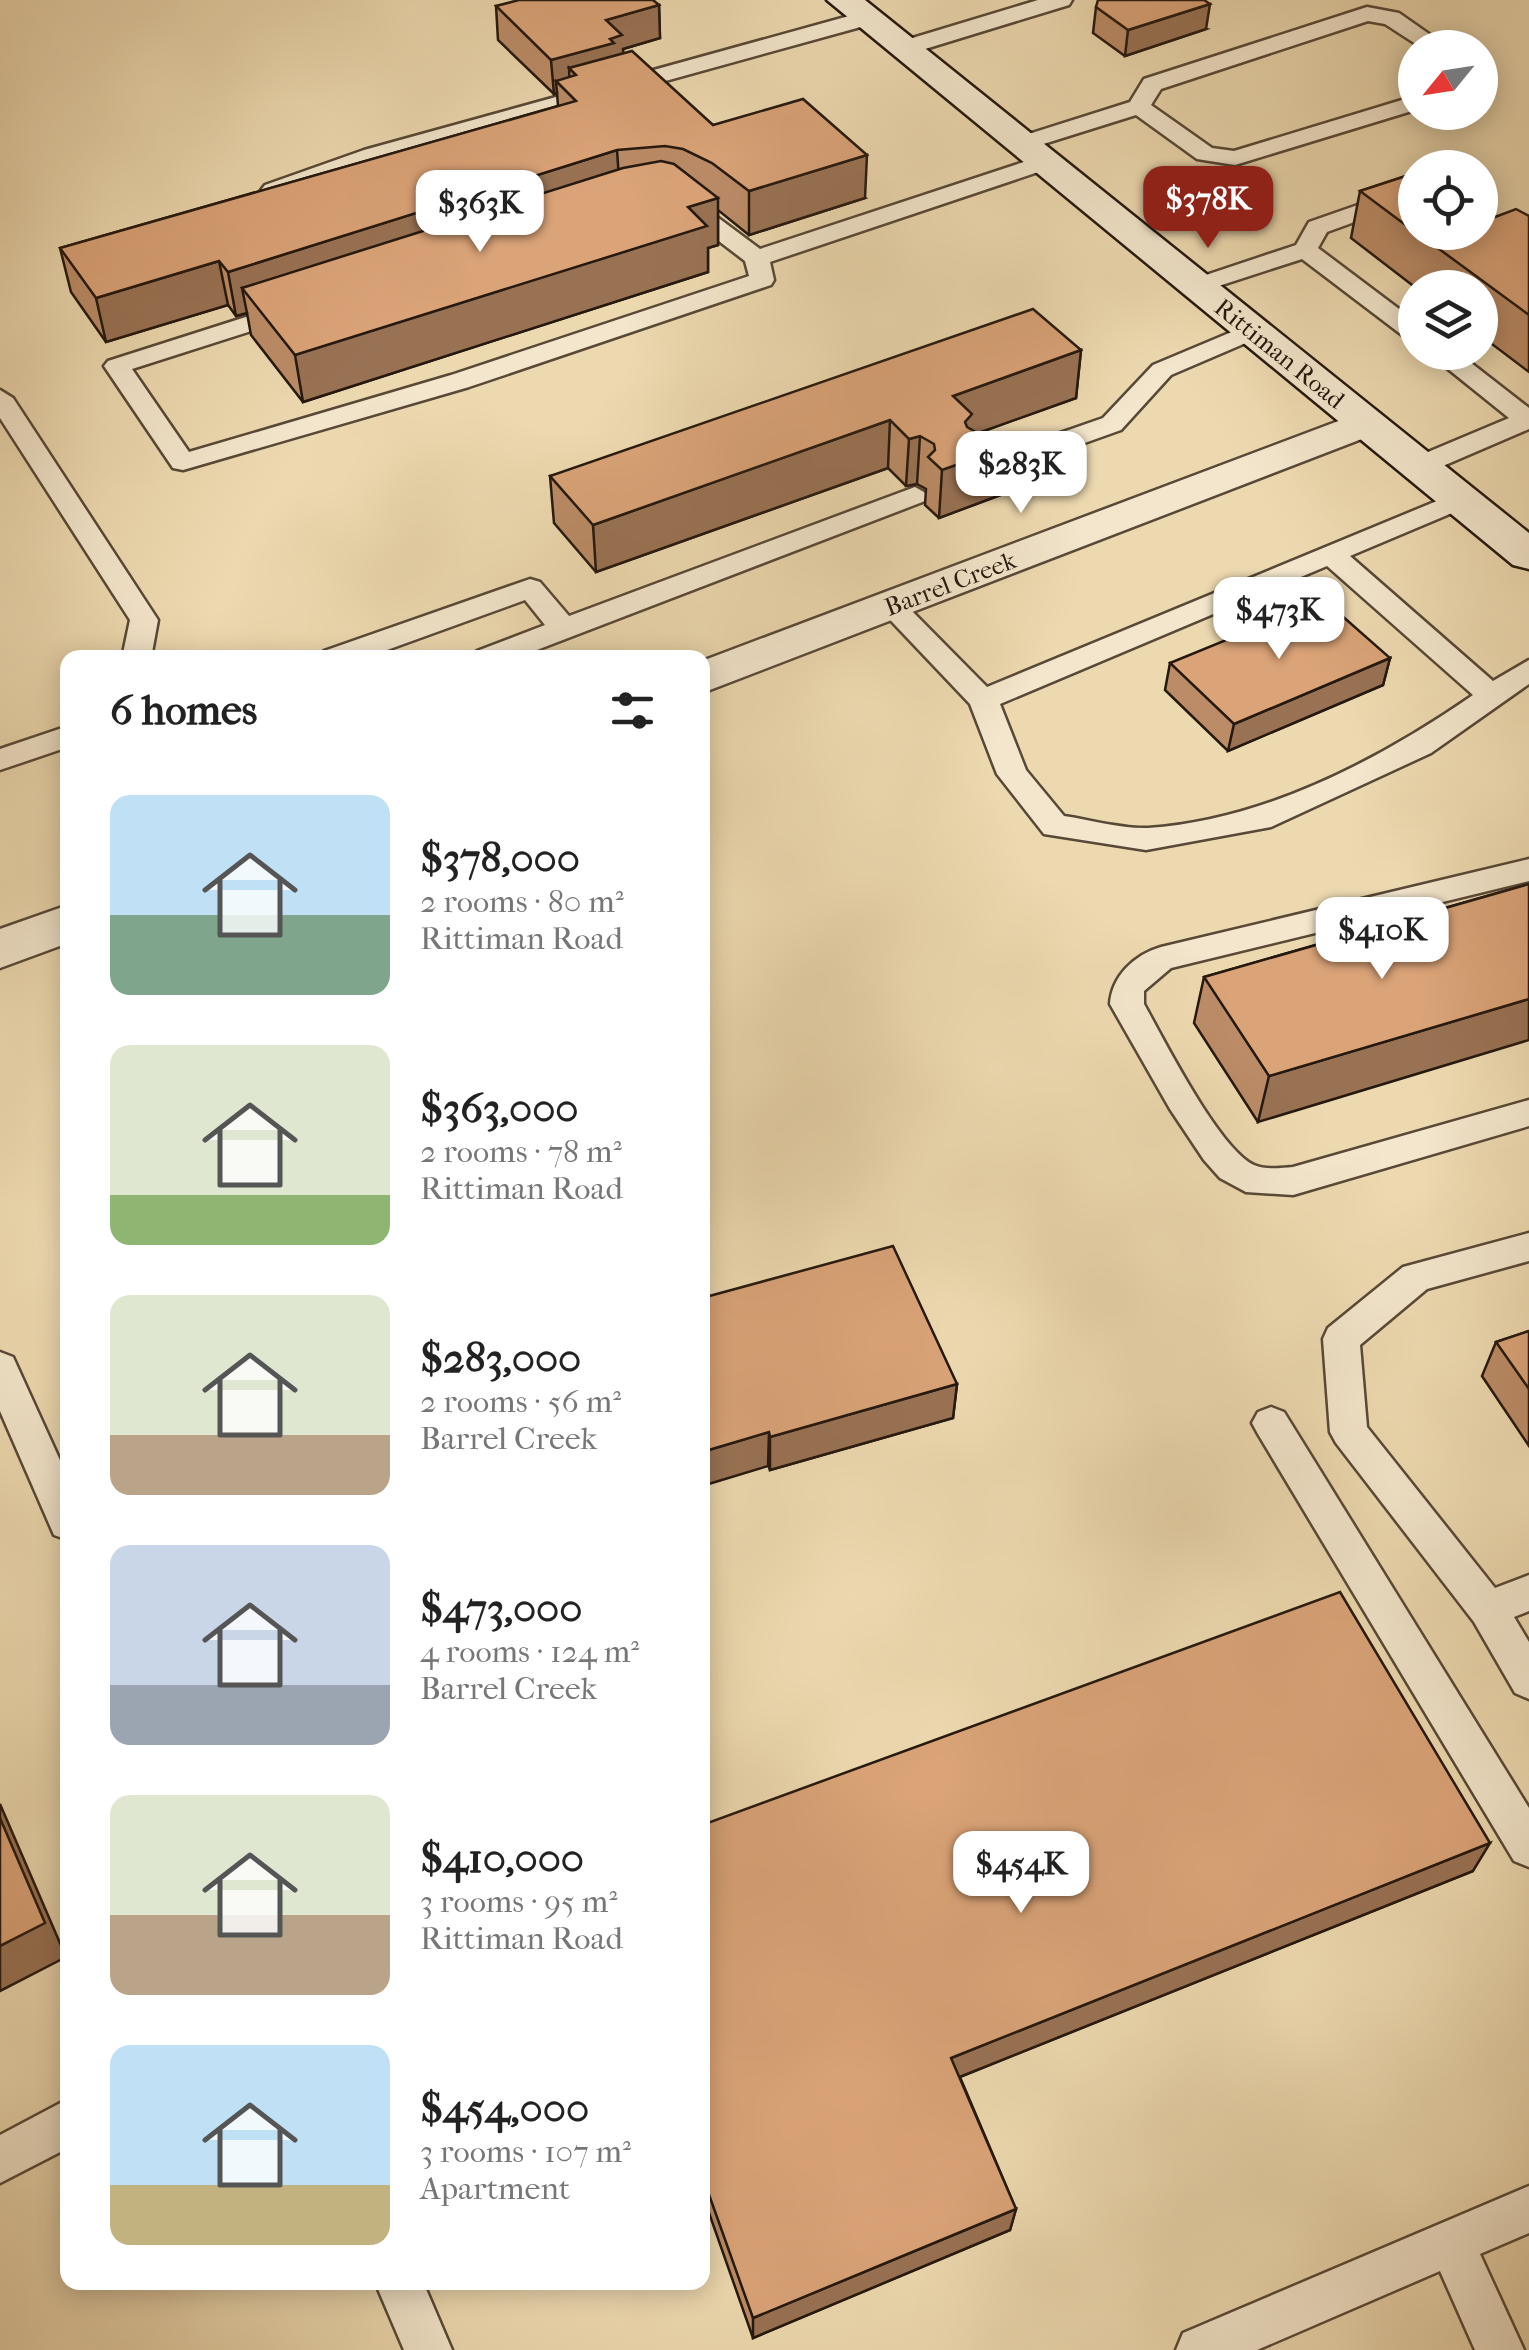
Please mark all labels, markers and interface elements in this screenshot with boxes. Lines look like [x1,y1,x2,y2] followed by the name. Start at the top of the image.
[1398,30,1498,130] north arrow
[1398,30,1498,370] map controls
[1398,150,1498,250] button: locate
[1138,166,1278,251] pin: $378K
[410,170,550,255] pin: $363K
[1165,180,1251,217] text: $378K
[438,184,522,221] text: $363K
[1398,270,1498,370] button: layers
[1209,292,1351,415] street label: Rittiman Road
[951,431,1091,516] pin: $283K
[978,445,1064,482] text: $283K
[880,545,1021,622] street label: Barrel Creek
[1209,577,1349,662] pin: $473K
[1235,591,1323,628] text: $473K
[605,683,660,738] icon: filters
[110,686,257,735] text: 6 homes
[420,834,580,883] text: $378,000
[190,835,310,955] icon: home
[420,883,624,920] text: 2 rooms · 80 m²
[1312,897,1452,982] pin: $410K
[1338,911,1426,948] text: $410K
[420,920,623,957] text: Rittiman Road
[420,1084,579,1133] text: $363,000
[190,1085,310,1205] icon: home
[420,1133,622,1170] text: 2 rooms · 78 m²
[420,1170,623,1207] text: Rittiman Road
[420,1334,581,1383] text: $283,000
[190,1335,310,1455] icon: home
[420,1383,621,1420] text: 2 rooms · 56 m²
[420,1420,597,1457] text: Barrel Creek
[420,1584,582,1633] text: $473,000
[190,1585,310,1705] icon: home
[420,1633,639,1670] text: 4 rooms · 124 m²
[420,1670,597,1707] text: Barrel Creek
[951,1831,1091,1916] pin: $454K
[420,1834,584,1883] text: $410,000
[190,1835,310,1955] icon: home
[975,1845,1067,1882] text: $454K
[420,1883,617,1920] text: 3 rooms · 95 m²
[420,1920,623,1957] text: Rittiman Road
[420,2084,589,2133] text: $454,000
[190,2085,310,2205] icon: home
[420,2133,631,2170] text: 3 rooms · 107 m²
[420,2170,570,2207] text: Apartment

